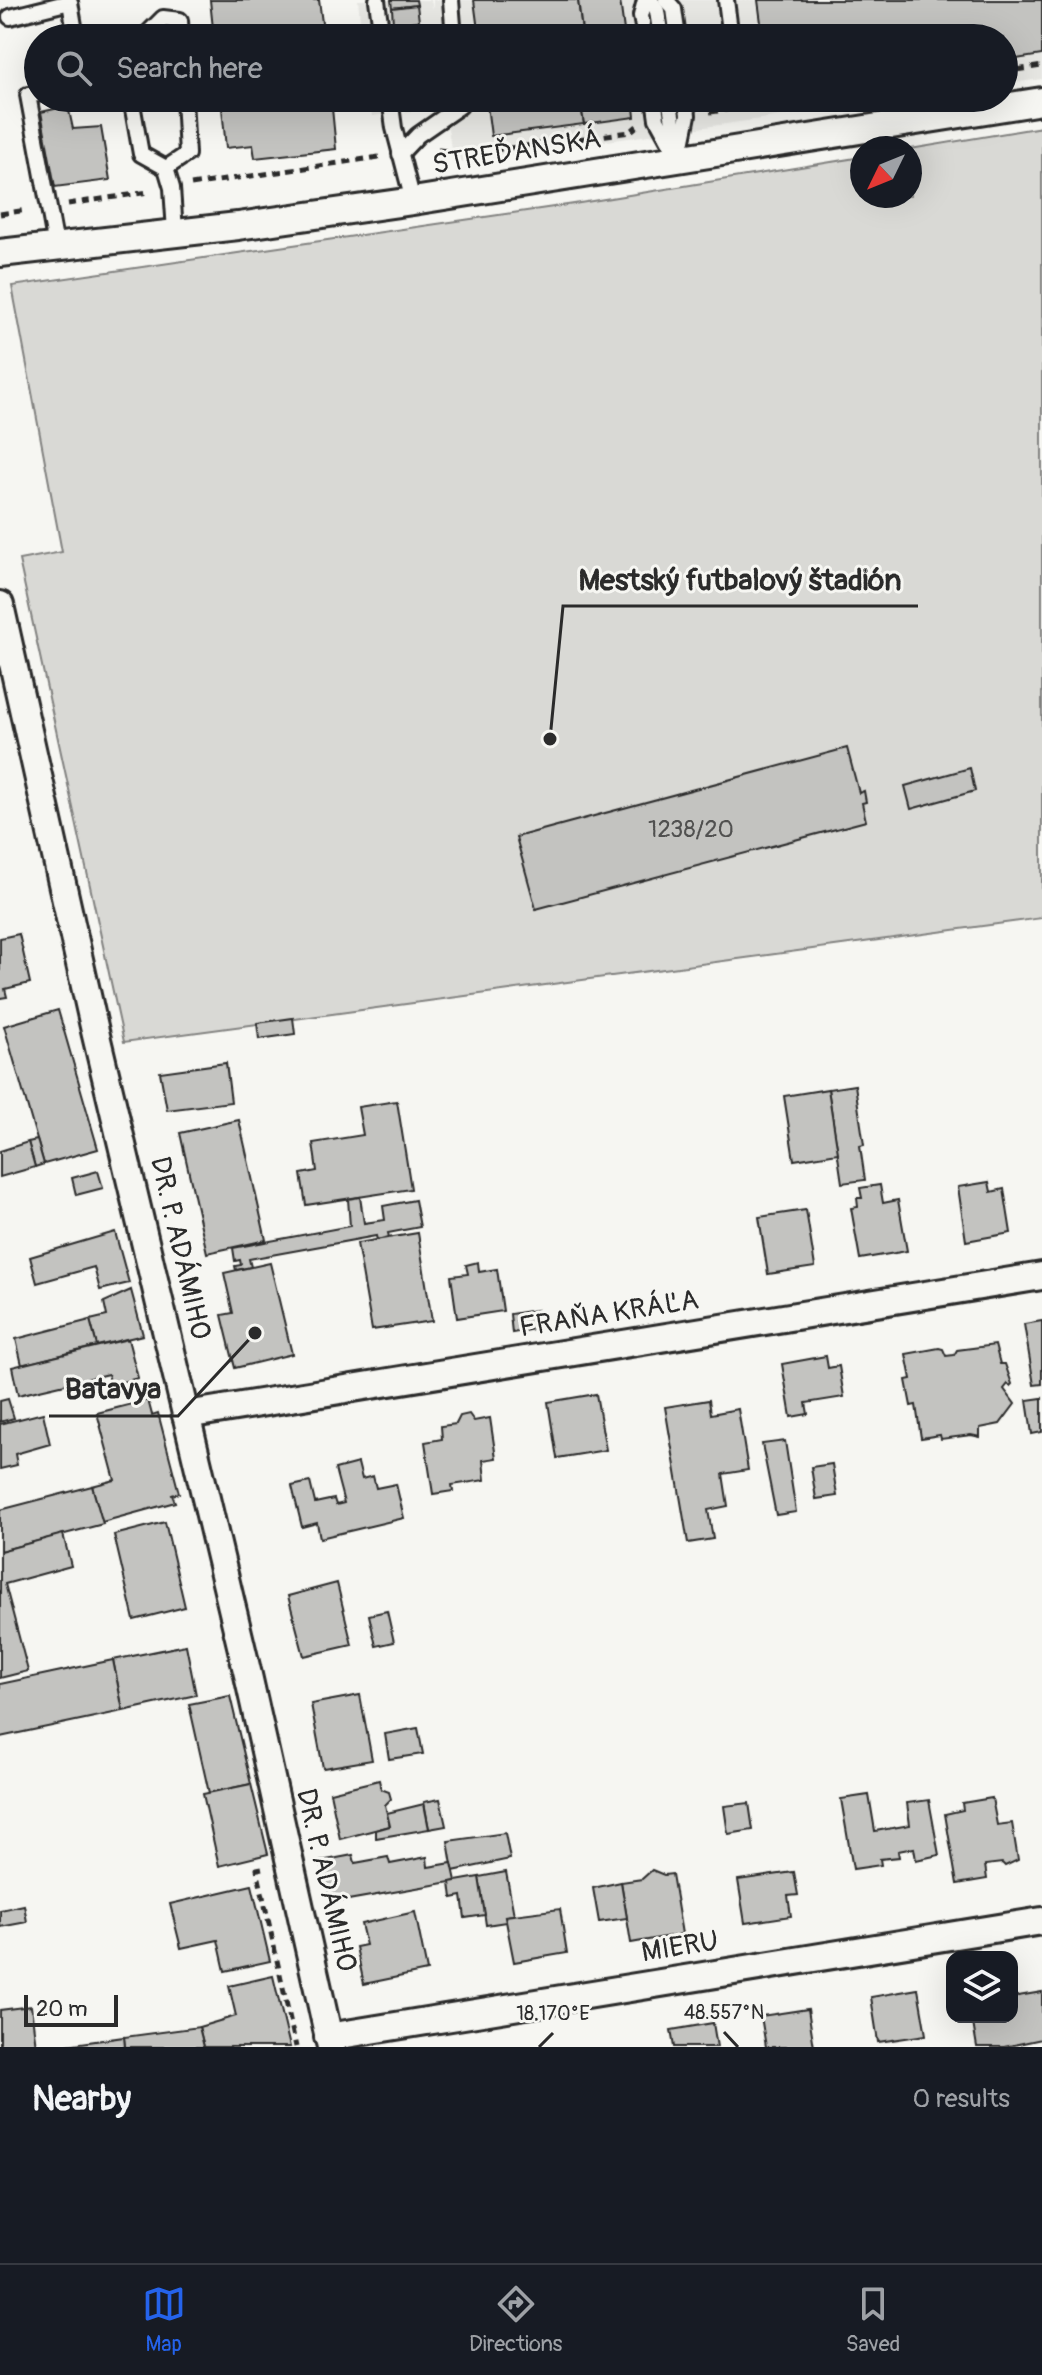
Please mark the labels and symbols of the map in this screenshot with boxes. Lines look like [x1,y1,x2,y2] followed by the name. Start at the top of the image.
[430,121,604,183] street label: STREĎANSKÁ
[850,136,922,208] north arrow
[563,552,918,606] callout: Mestský futbalový štadión
[579,562,902,599] text: Mestský futbalový štadión
[648,815,734,844] house number: 1238/20
[142,1153,218,1343] street label: DR. P. ADÁMIHO
[517,1283,701,1345] street label: FRAŇA KRÁĽA
[49,1362,178,1416] callout: Batavya
[65,1371,161,1408] text: Batavya
[288,1785,364,1975] street label: DR. P. ADÁMIHO
[639,1924,721,1970] street label: MIERU
[24,1991,118,2027] scale bar
[684,2000,764,2025] text: 48.557°N
[516,2001,590,2026] text: 18.170°E

